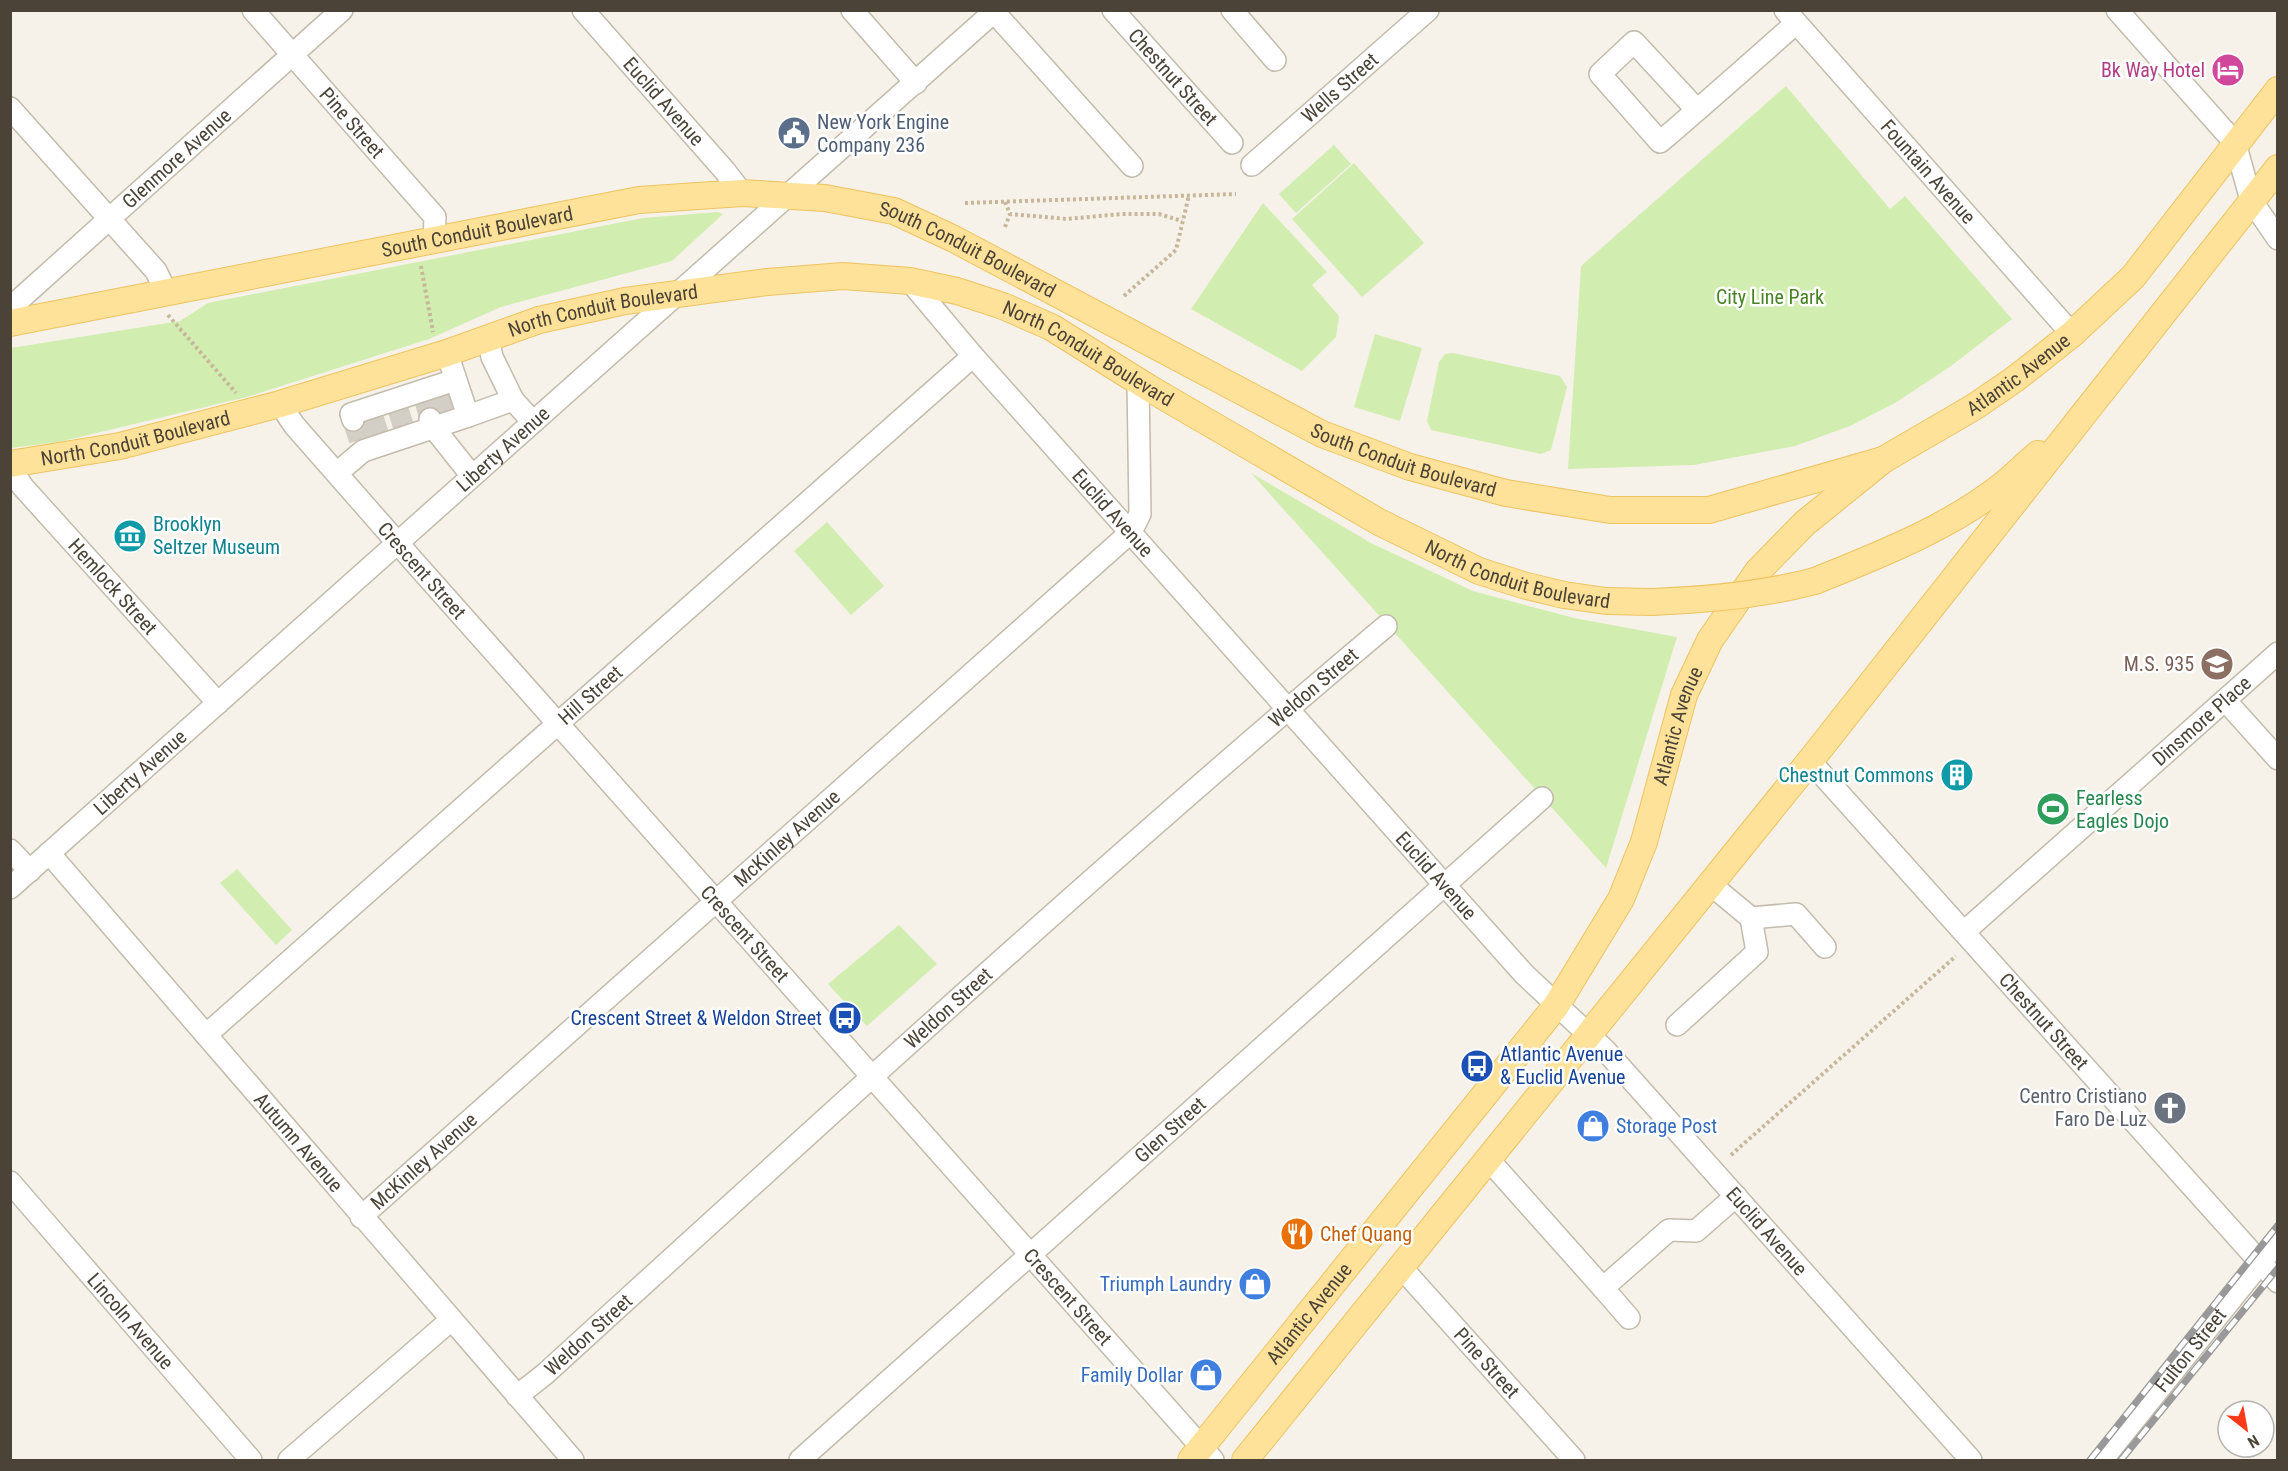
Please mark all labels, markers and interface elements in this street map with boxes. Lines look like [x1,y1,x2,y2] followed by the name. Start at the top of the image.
[1123,24,1223,131] street label: Chestnut Street
[1297,48,1383,128] street label: Wells Street
[618,52,709,151] street label: Euclid Avenue
[2210,52,2246,88] hotel icon: Bk Way Hotel
[2101,58,2205,82] place label: Bk Way Hotel
[315,82,390,163] street label: Pine Street
[117,103,236,213] street label: Glenmore Avenue
[817,110,949,157] place label: New York Engine Company 236
[776,115,812,151] public building icon: New York Engine Company 236
[1876,115,1981,229] street label: Fountain Avenue
[877,196,1060,303] street label: South Conduit Boulevard
[379,201,575,262] street label: South Conduit Boulevard
[505,279,699,342] street label: North Conduit Boulevard
[1716,285,1824,309] park label: City Line Park
[999,295,1178,412] street label: North Conduit Boulevard
[1962,328,2075,421] street label: Atlantic Avenue
[451,401,554,497] street label: Liberty Avenue
[39,406,233,471] street label: North Conduit Boulevard
[1306,418,1499,502] street label: South Conduit Boulevard
[1067,464,1158,562] street label: Euclid Avenue
[153,512,280,559] place label: Brooklyn Seltzer Museum
[373,517,471,624] street label: Crescent Street
[112,518,148,554] museum icon: Brooklyn Seltzer Museum
[63,534,162,640] street label: Hemlock Street
[1421,534,1612,613] street label: North Conduit Boulevard
[1264,643,1363,732] street label: Weldon Street
[2199,646,2235,682] school or university icon: M.S. 935
[2124,652,2194,676] place label: M.S. 935
[553,660,627,730] street label: Hill Street
[1648,663,1708,788] street label: Atlantic Avenue
[2147,671,2256,771] street label: Dinsmore Place
[88,725,191,820] street label: Liberty Avenue
[1939,757,1975,793] building icon: Chestnut Commons
[1778,763,1934,787] place label: Chestnut Commons
[729,785,845,892] street label: McKinley Avenue
[2076,786,2169,833] place label: Fearless Eagles Dojo
[2035,791,2071,827] sports icon: Fearless Eagles Dojo
[1391,827,1482,925] street label: Euclid Avenue
[696,880,794,987] street label: Crescent Street
[899,962,997,1054] street label: Weldon Street
[1994,968,2094,1075] street label: Chestnut Street
[827,1000,863,1036] bus stop icon: Crescent Street & Weldon Street
[571,1006,822,1030] place label: Crescent Street & Weldon Street
[1500,1042,1625,1089] place label: Atlantic Avenue & Euclid Avenue
[1459,1048,1495,1084] bus stop icon: Atlantic Avenue & Euclid Avenue
[2019,1084,2147,1131] place label: Centro Cristiano Faro De Luz
[249,1088,348,1197] street label: Autumn Avenue
[2152,1090,2188,1126] church icon: Centro Cristiano Faro De Luz
[1130,1092,1211,1168] street label: Glen Street
[366,1108,482,1215] street label: McKinley Avenue
[1575,1108,1611,1144] shop icon: Storage Post
[1616,1114,1717,1138] place label: Storage Post
[1721,1182,1812,1280] street label: Euclid Avenue
[1279,1216,1315,1252] restaurant icon: Chef Quang
[1320,1222,1412,1246] place label: Chef Quang
[1019,1243,1117,1350] street label: Crescent Street
[1261,1258,1357,1369] street label: Atlantic Avenue
[1237,1266,1273,1302] shop icon: Triumph Laundry
[82,1268,179,1374] street label: Lincoln Avenue
[1100,1272,1232,1296] place label: Triumph Laundry
[539,1289,637,1381] street label: Weldon Street
[2149,1303,2231,1397] street label: Fulton Street
[1449,1323,1525,1403] street label: Pine Street
[1188,1357,1224,1393] shop icon: Family Dollar
[1081,1363,1183,1387] place label: Family Dollar
[2216,1399,2276,1459] north arrow
[2244,1431,2263,1452] text: N

